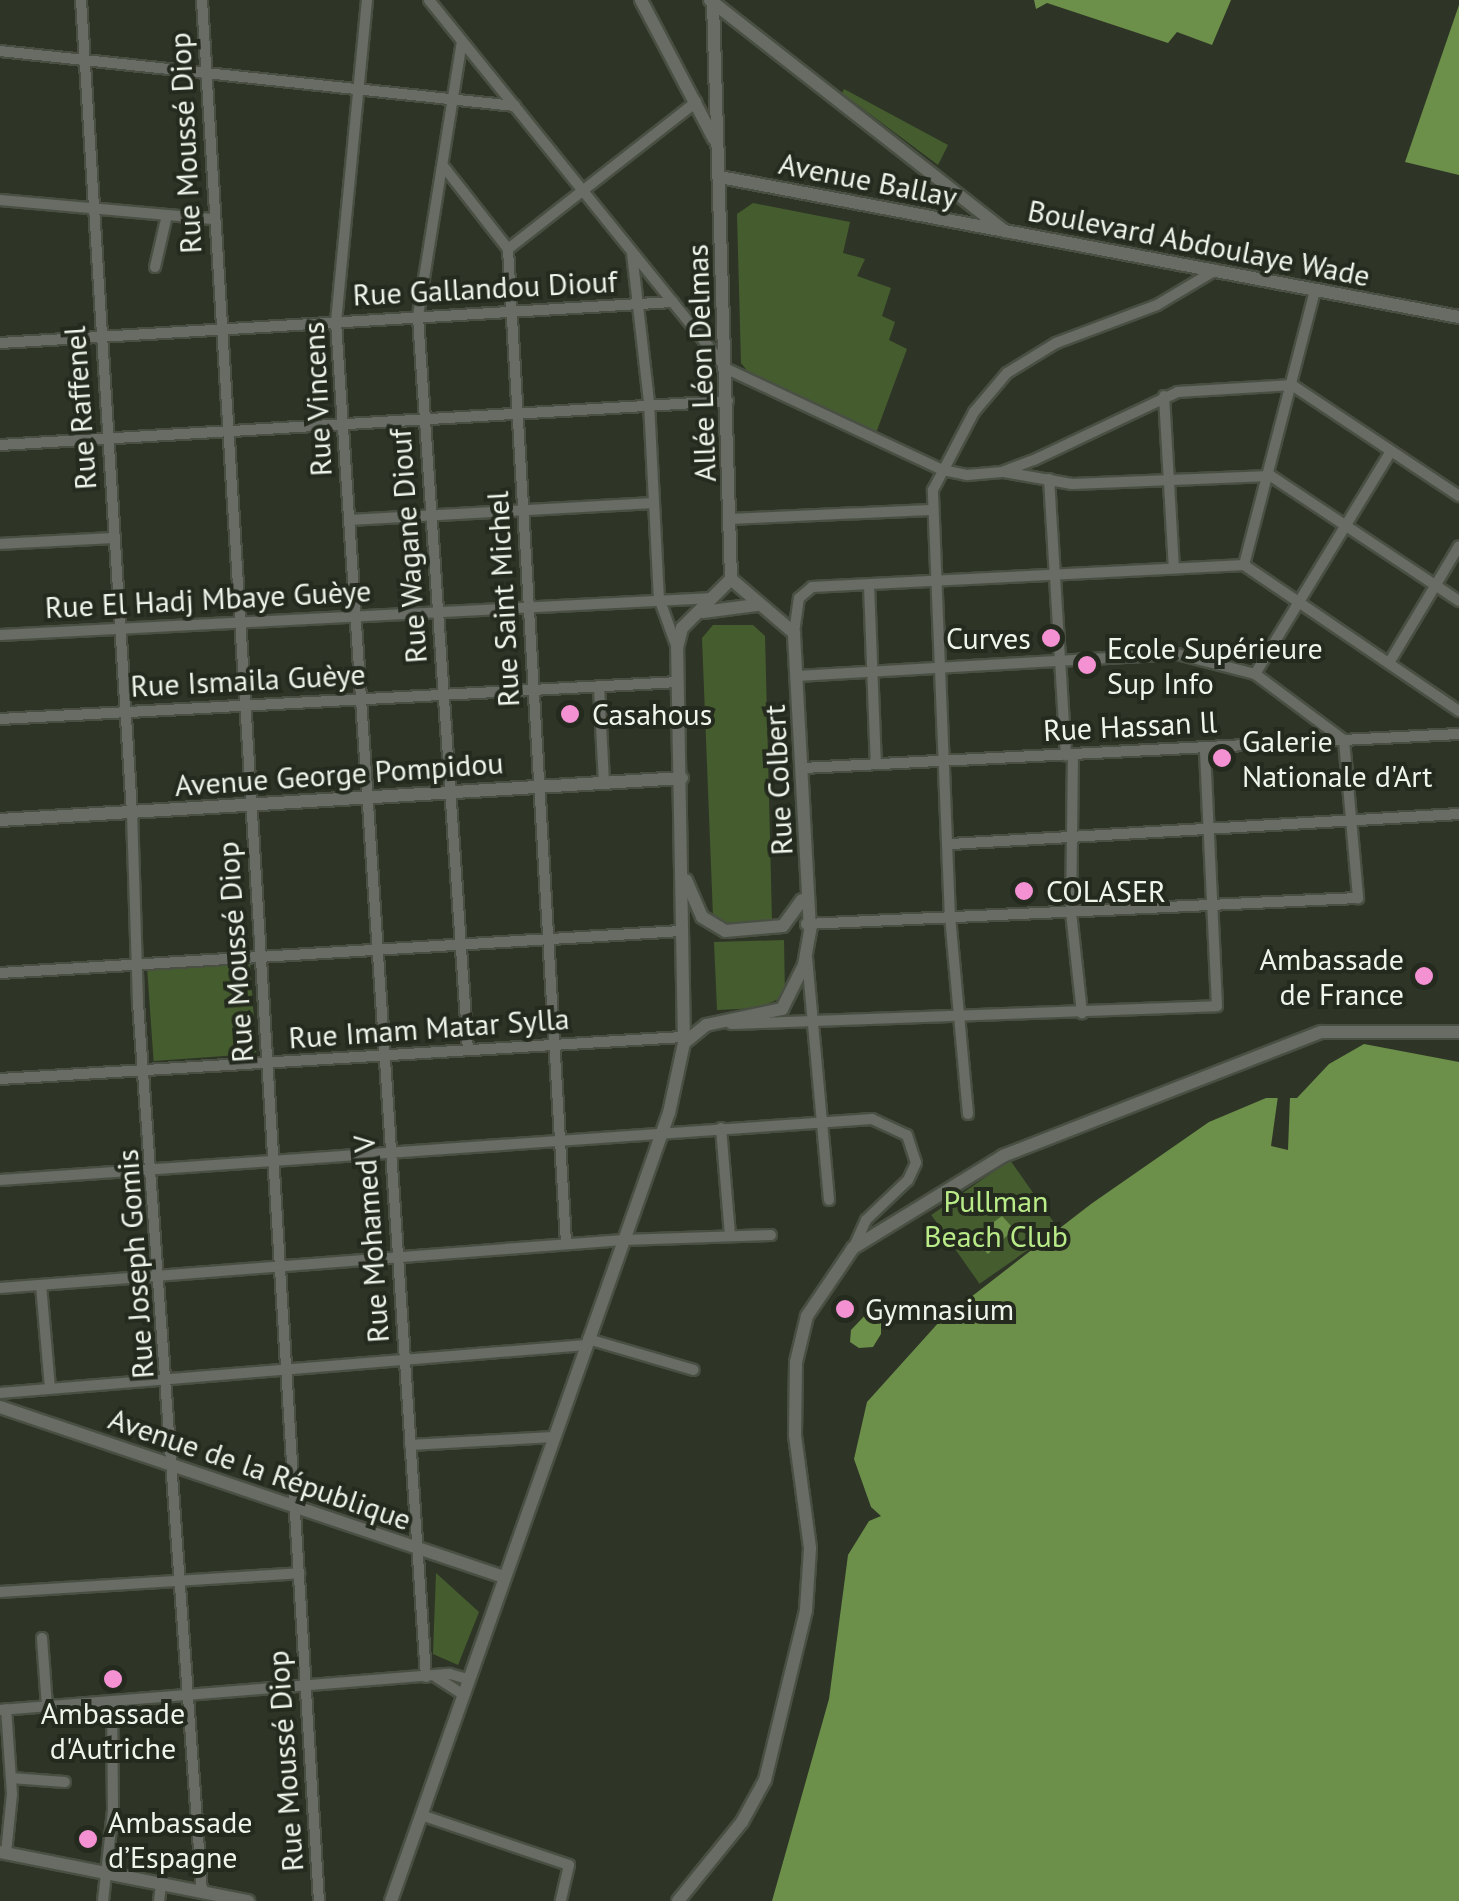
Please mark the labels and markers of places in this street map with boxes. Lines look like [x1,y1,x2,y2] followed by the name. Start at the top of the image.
[946,620,1031,656] place label: Curves
[1040,627,1062,649] marker: Curves
[1107,630,1323,700] place label: Ecole Supérieure Sup Info
[1076,654,1098,676] marker: Ecole Supérieure Sup Info
[592,696,712,732] place label: Casahous
[557,701,583,727] marker: Casahous
[1242,723,1432,794] place label: Galerie Nationale d'Art
[1211,747,1233,769] marker: Galerie Nationale d'Art
[1046,873,1166,909] place label: COLASER
[1011,878,1037,904] marker: COLASER
[1259,941,1404,1012] place label: Ambassade de France
[1413,965,1435,987] marker: Ambassade de France
[865,1291,1014,1327] place label: Gymnasium
[834,1298,856,1320] marker: Gymnasium
[102,1668,124,1690] marker: Ambassade d'Autriche
[41,1695,185,1766] place label: Ambassade d'Autriche
[108,1804,253,1874] place label: Ambassade d’Espagne
[77,1828,99,1850] marker: Ambassade d’Espagne

